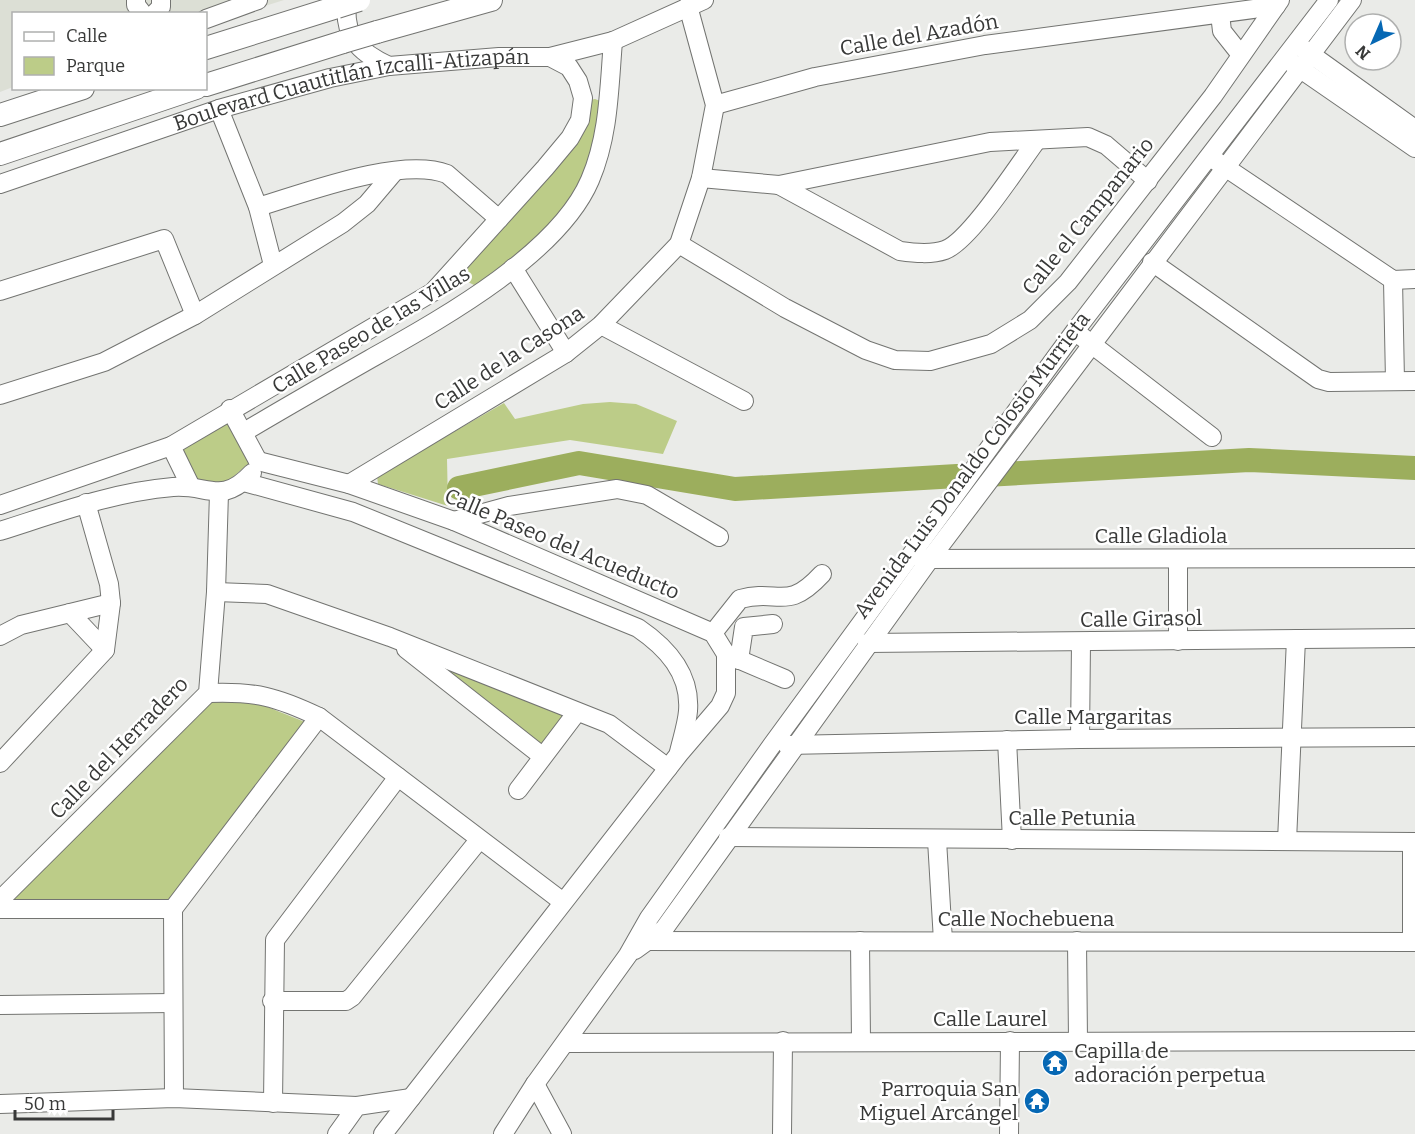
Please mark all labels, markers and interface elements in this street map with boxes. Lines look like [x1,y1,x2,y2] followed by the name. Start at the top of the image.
[838,8,1000,62] street label: Calle del Azadón
[12,12,207,90] legend
[1343,12,1403,72] north arrow
[66,25,107,47] text: Calle
[1352,41,1374,64] text: N
[170,44,529,137] street label: Boulevard Cuautitlán Izcalli-Atizapán
[66,55,125,77] text: Parque
[1017,132,1159,300] street label: Calle el Campanario
[267,261,475,399] street label: Calle Paseo de las Villas
[429,300,589,416] street label: Calle de la Casona
[848,306,1096,623] street label: Avenida Luis Donaldo Colosio Murrieta
[441,483,683,605] street label: Calle Paseo del Acueducto
[1095,523,1228,549] street label: Calle Gladiola
[1080,605,1202,633] street label: Calle Girasol
[44,671,194,825] street label: Calle del Herradero
[1014,704,1172,730] street label: Calle Margaritas
[1008,805,1136,831] street label: Calle Petunia
[937,906,1115,932] street label: Calle Nochebuena
[933,1006,1047,1032] street label: Calle Laurel
[1074,1038,1266,1088] place label: Capilla de adoración perpetua
[1040,1048,1070,1078] temple icon: Capilla de adoración perpetua
[859,1076,1018,1126] place label: Parroquia San Miguel Arcángel
[15,1083,112,1121] scale bar
[1022,1086,1052,1116] temple icon: Parroquia San Miguel Arcángel
[24,1093,66,1115] text: 50 m

